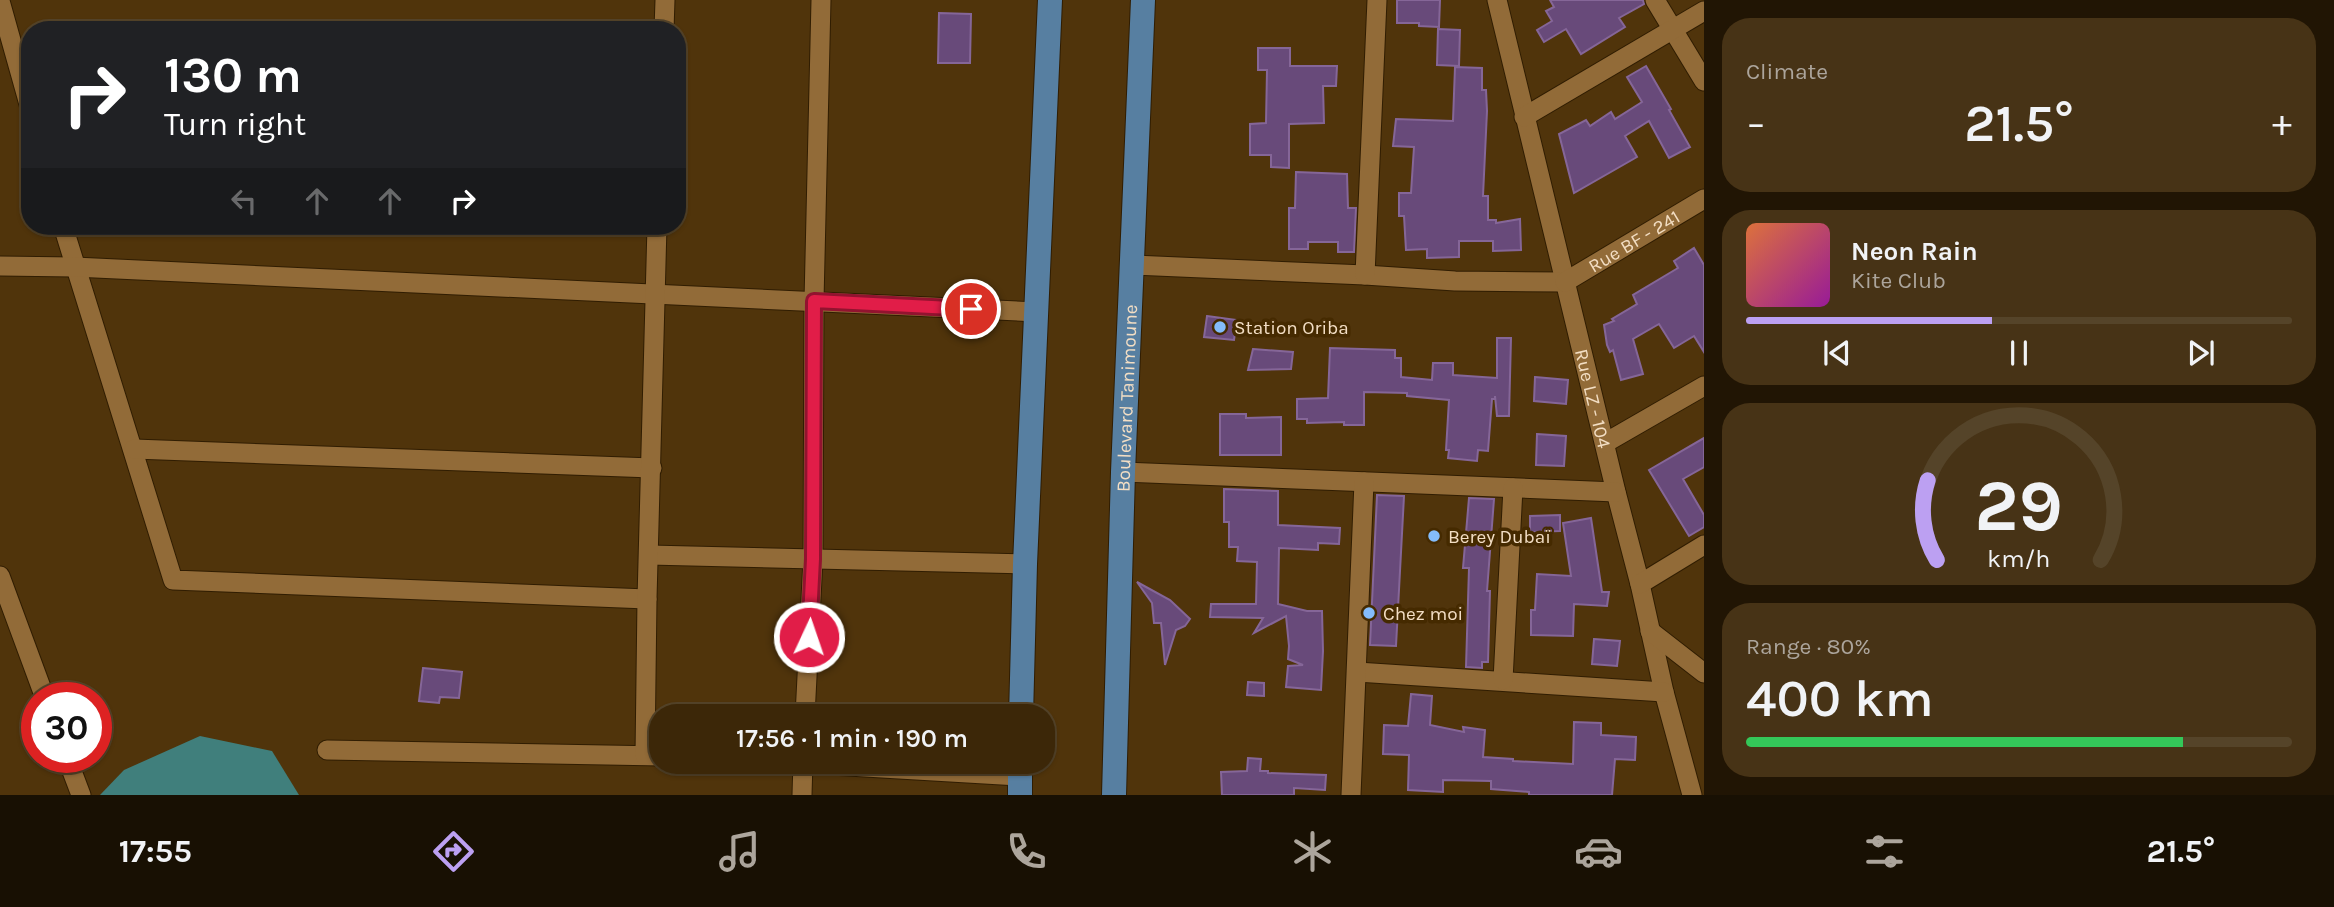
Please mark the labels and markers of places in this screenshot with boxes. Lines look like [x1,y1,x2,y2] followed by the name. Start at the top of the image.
[941,279,1001,339] pin
[1234,317,1349,339] place label: Station Oriba
[1212,319,1228,335] marker: Station Oriba
[1448,526,1551,548] place label: Berey Dubaï
[1426,528,1442,544] marker: Berey Dubaï
[1383,603,1463,625] place label: Chez moi
[1361,605,1377,621] marker: Chez moi

